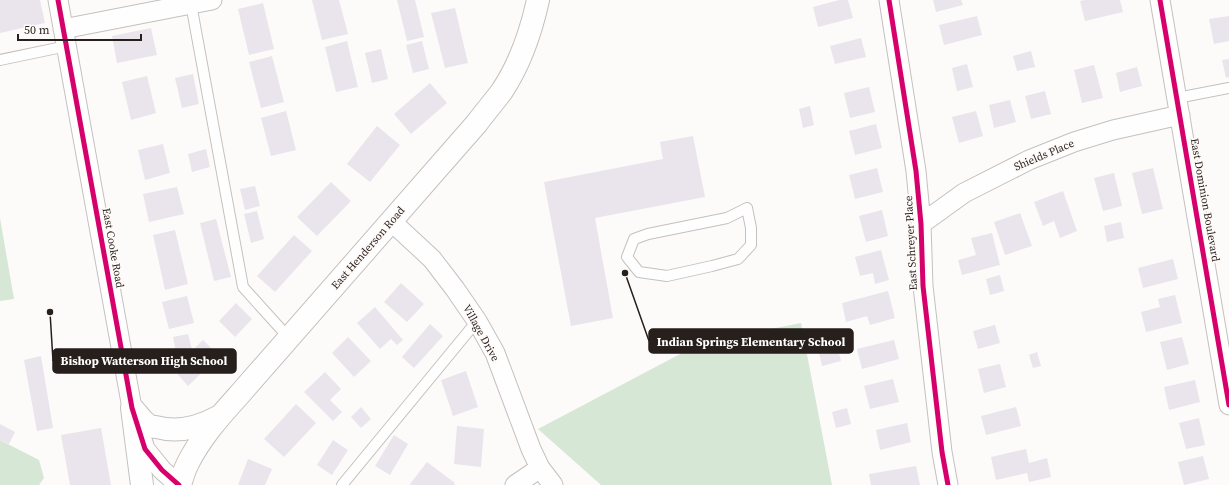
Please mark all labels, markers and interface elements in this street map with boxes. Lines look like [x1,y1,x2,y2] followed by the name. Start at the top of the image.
[18,16,141,42] scale bar
[24,22,50,38] text: 50 m
[1012,135,1077,174] street label: Shields Place
[1187,137,1223,264] street label: East Dominion Boulevard
[901,195,921,291] street label: East Schreyer Place
[328,203,409,293] street label: East Henderson Road
[99,207,128,290] street label: East Cooke Road
[459,302,503,364] street label: Village Drive
[649,329,853,353] callout: Indian Springs Elementary School
[657,334,845,350] text: Indian Springs Elementary School
[53,349,236,373] callout: Bishop Watterson High School
[61,353,228,369] text: Bishop Watterson High School

